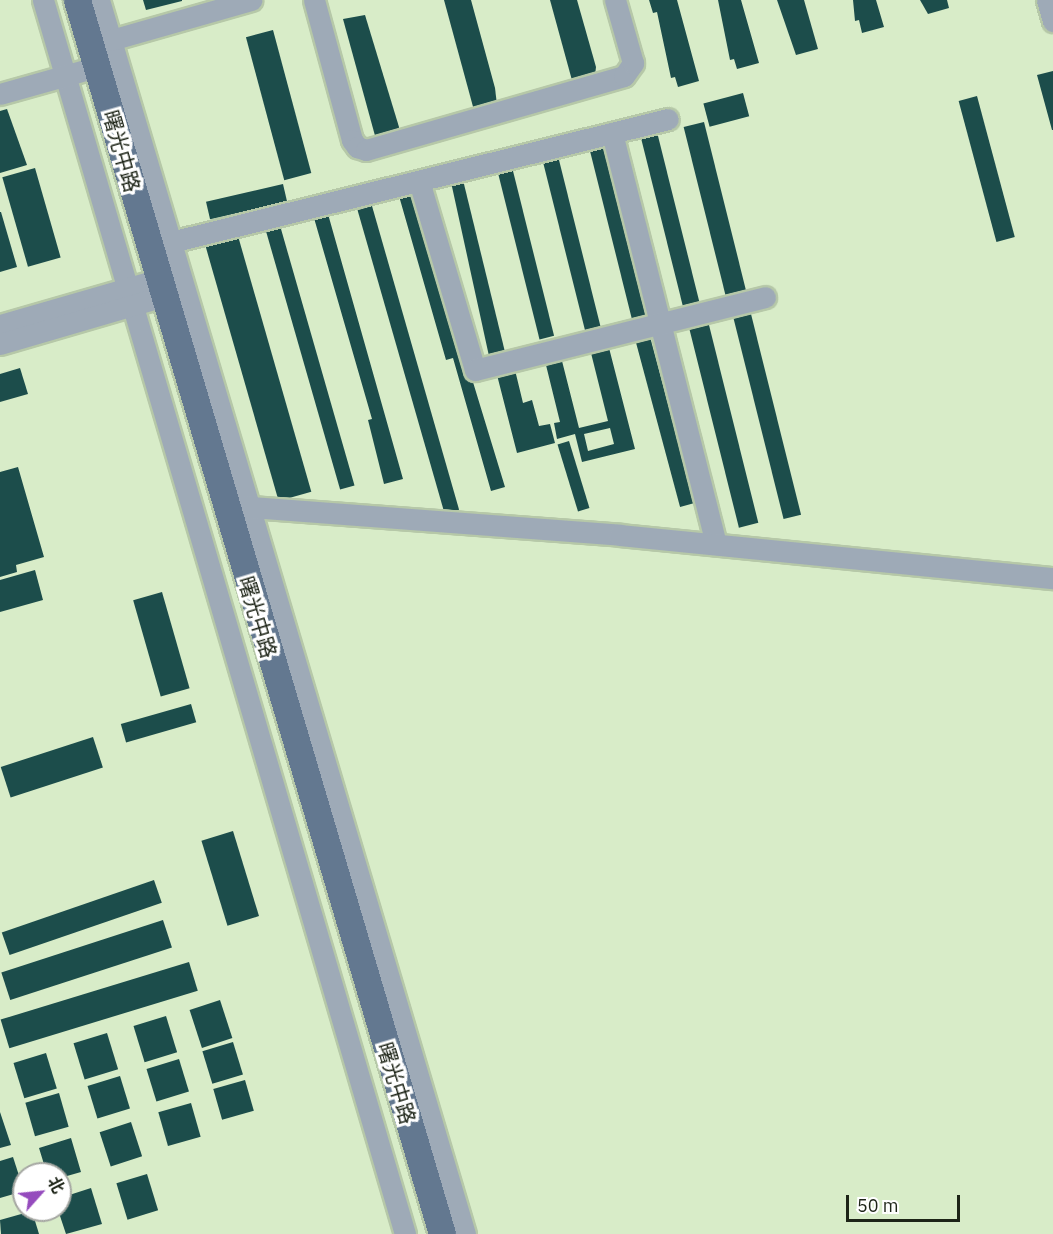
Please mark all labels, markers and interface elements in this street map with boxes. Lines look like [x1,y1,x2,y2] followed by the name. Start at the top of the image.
[98,107,146,195] street label: 曙光中路
[234,573,282,661] street label: 曙光中路
[373,1039,421,1127] street label: 曙光中路
[12,1162,72,1222] north arrow
[44,1173,69,1196] text: 北
[849,1183,963,1221] scale bar
[857,1194,899,1217] text: 50 m

